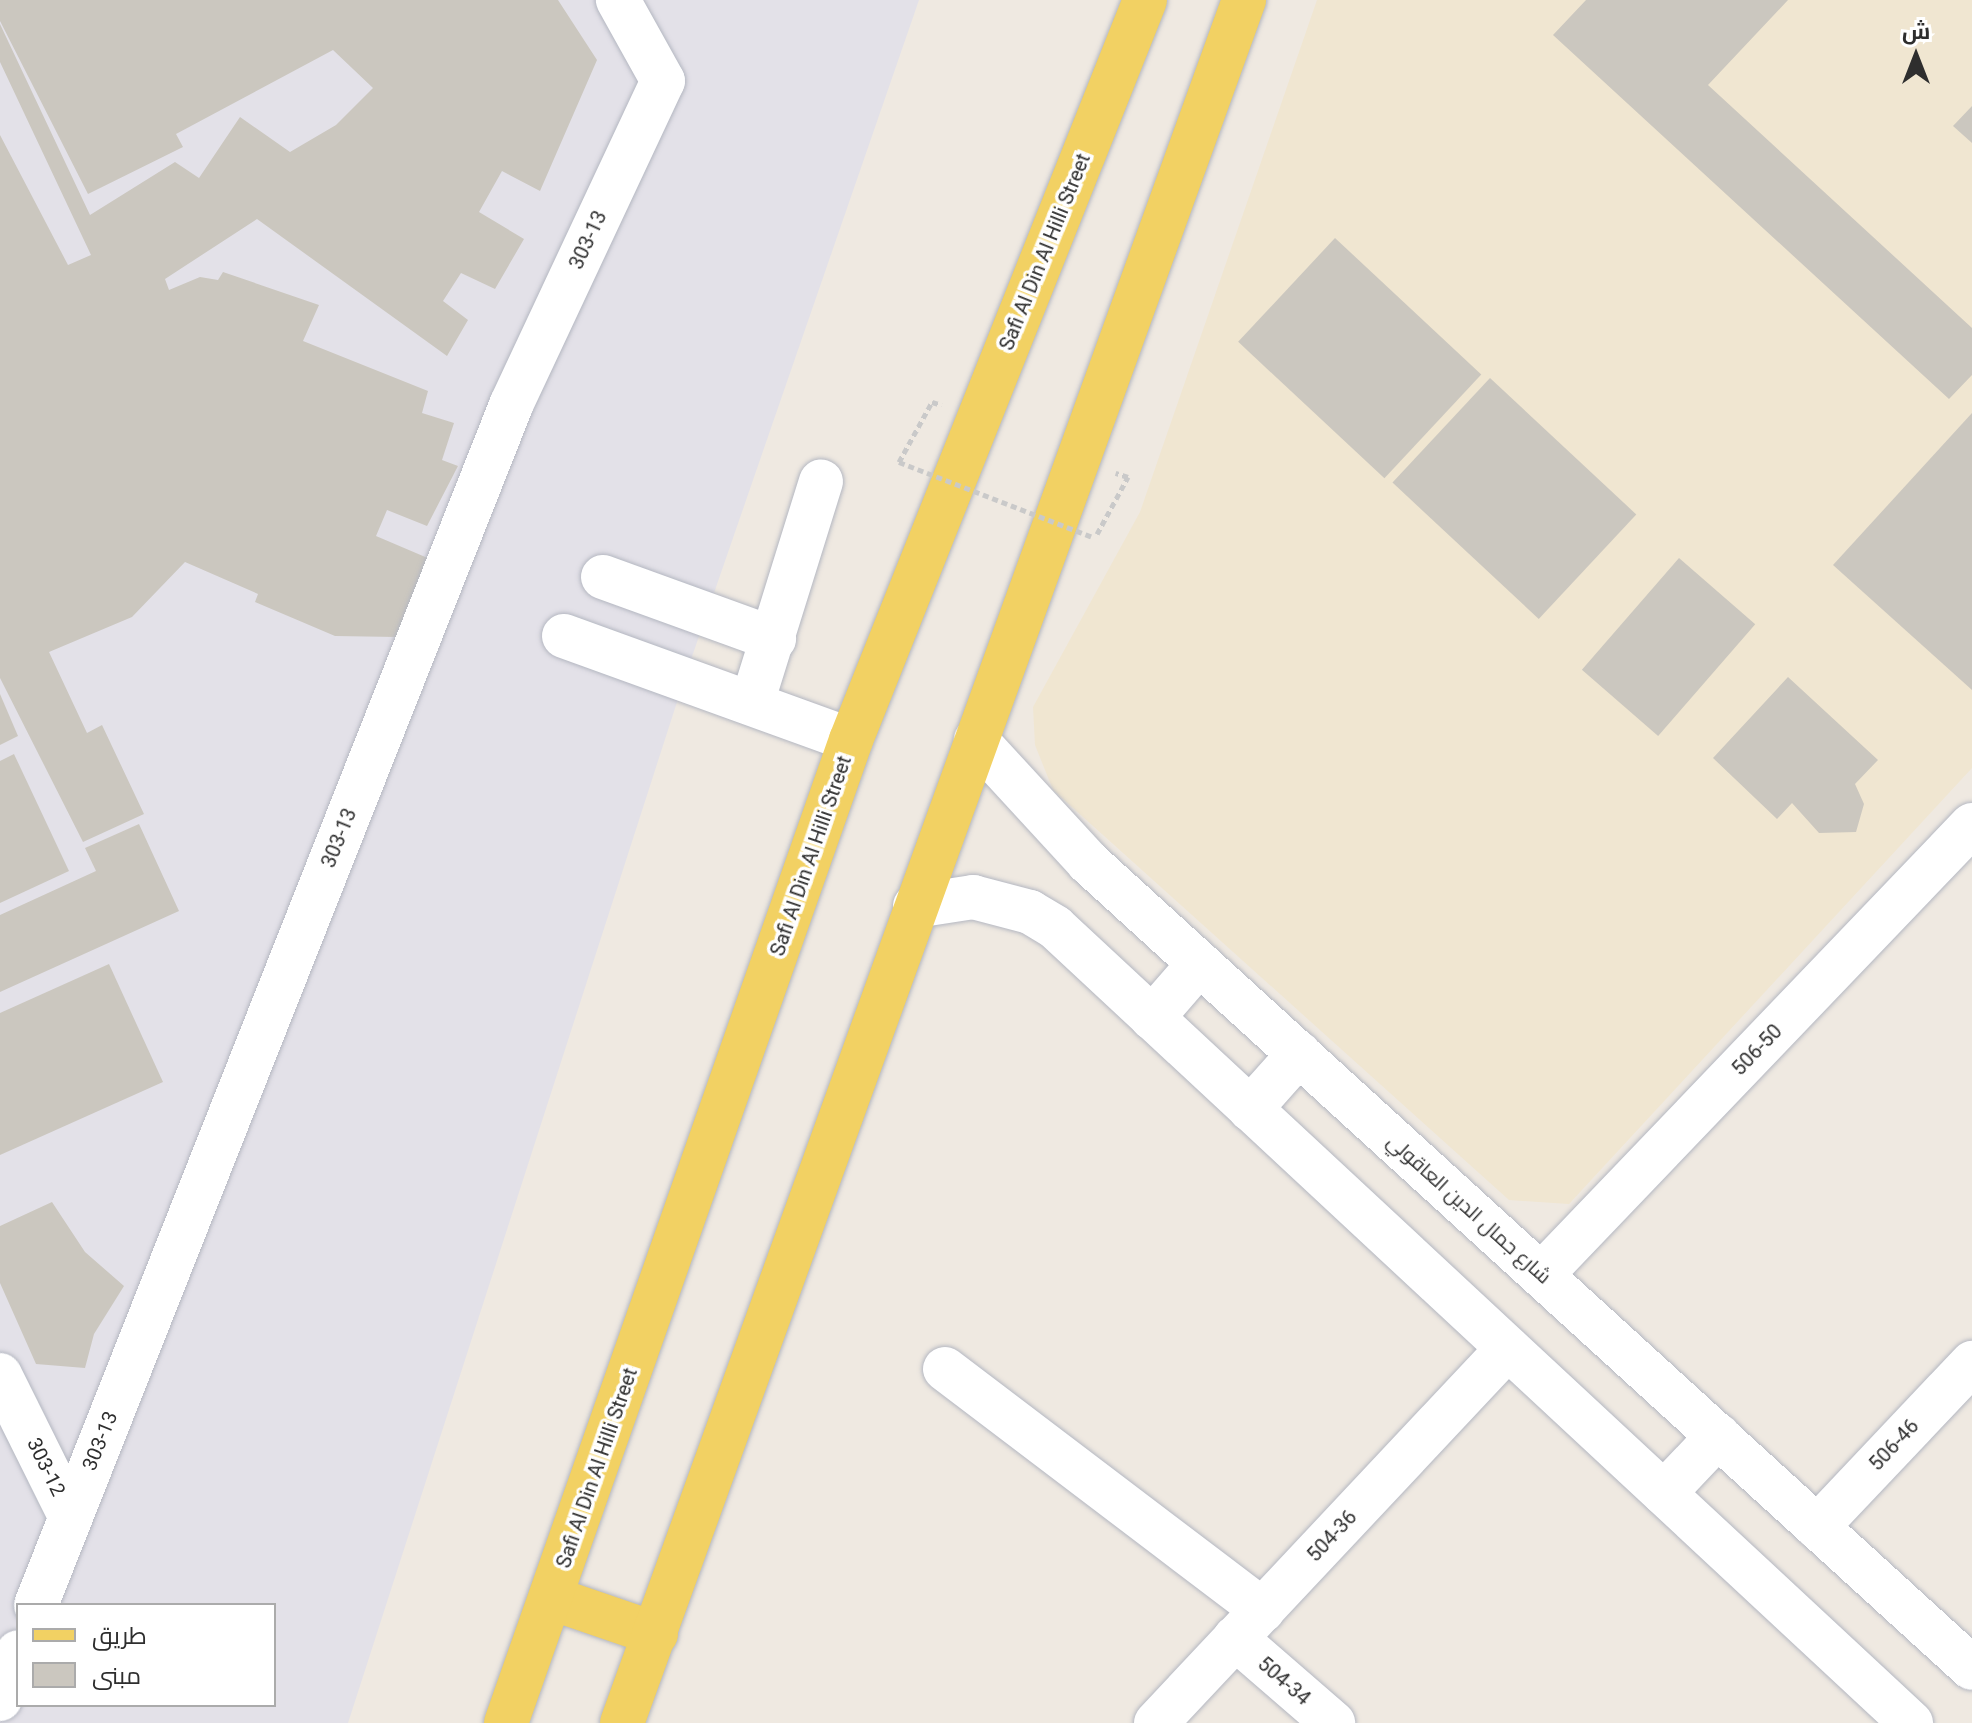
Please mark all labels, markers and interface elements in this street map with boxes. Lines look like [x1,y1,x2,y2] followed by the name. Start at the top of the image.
[1876,16,1956,96] north arrow
[1902,19,1930,44] text: ش
[995,150,1095,354] street label: Safi Al Din Al Hilli Street
[564,207,612,273] street label: 303-13
[765,753,857,959] street label: Safi Al Din Al Hilli Street
[316,805,362,871] street label: 303-13
[1727,1019,1787,1081] street label: 506-50
[1382,1129,1556,1289] street label: شارع جمال الدين العاقولي
[551,1365,643,1571] street label: Safi Al Din Al Hilli Street
[77,1408,123,1474] street label: 303-13
[1864,1414,1924,1476] street label: 506-46
[22,1434,70,1500] street label: 303-12
[1302,1505,1362,1567] street label: 504-36
[16,1603,276,1707] legend
[92,1622,147,1650] text: طريق
[1253,1652,1315,1710] street label: 504-34
[92,1662,141,1690] text: مبنى

